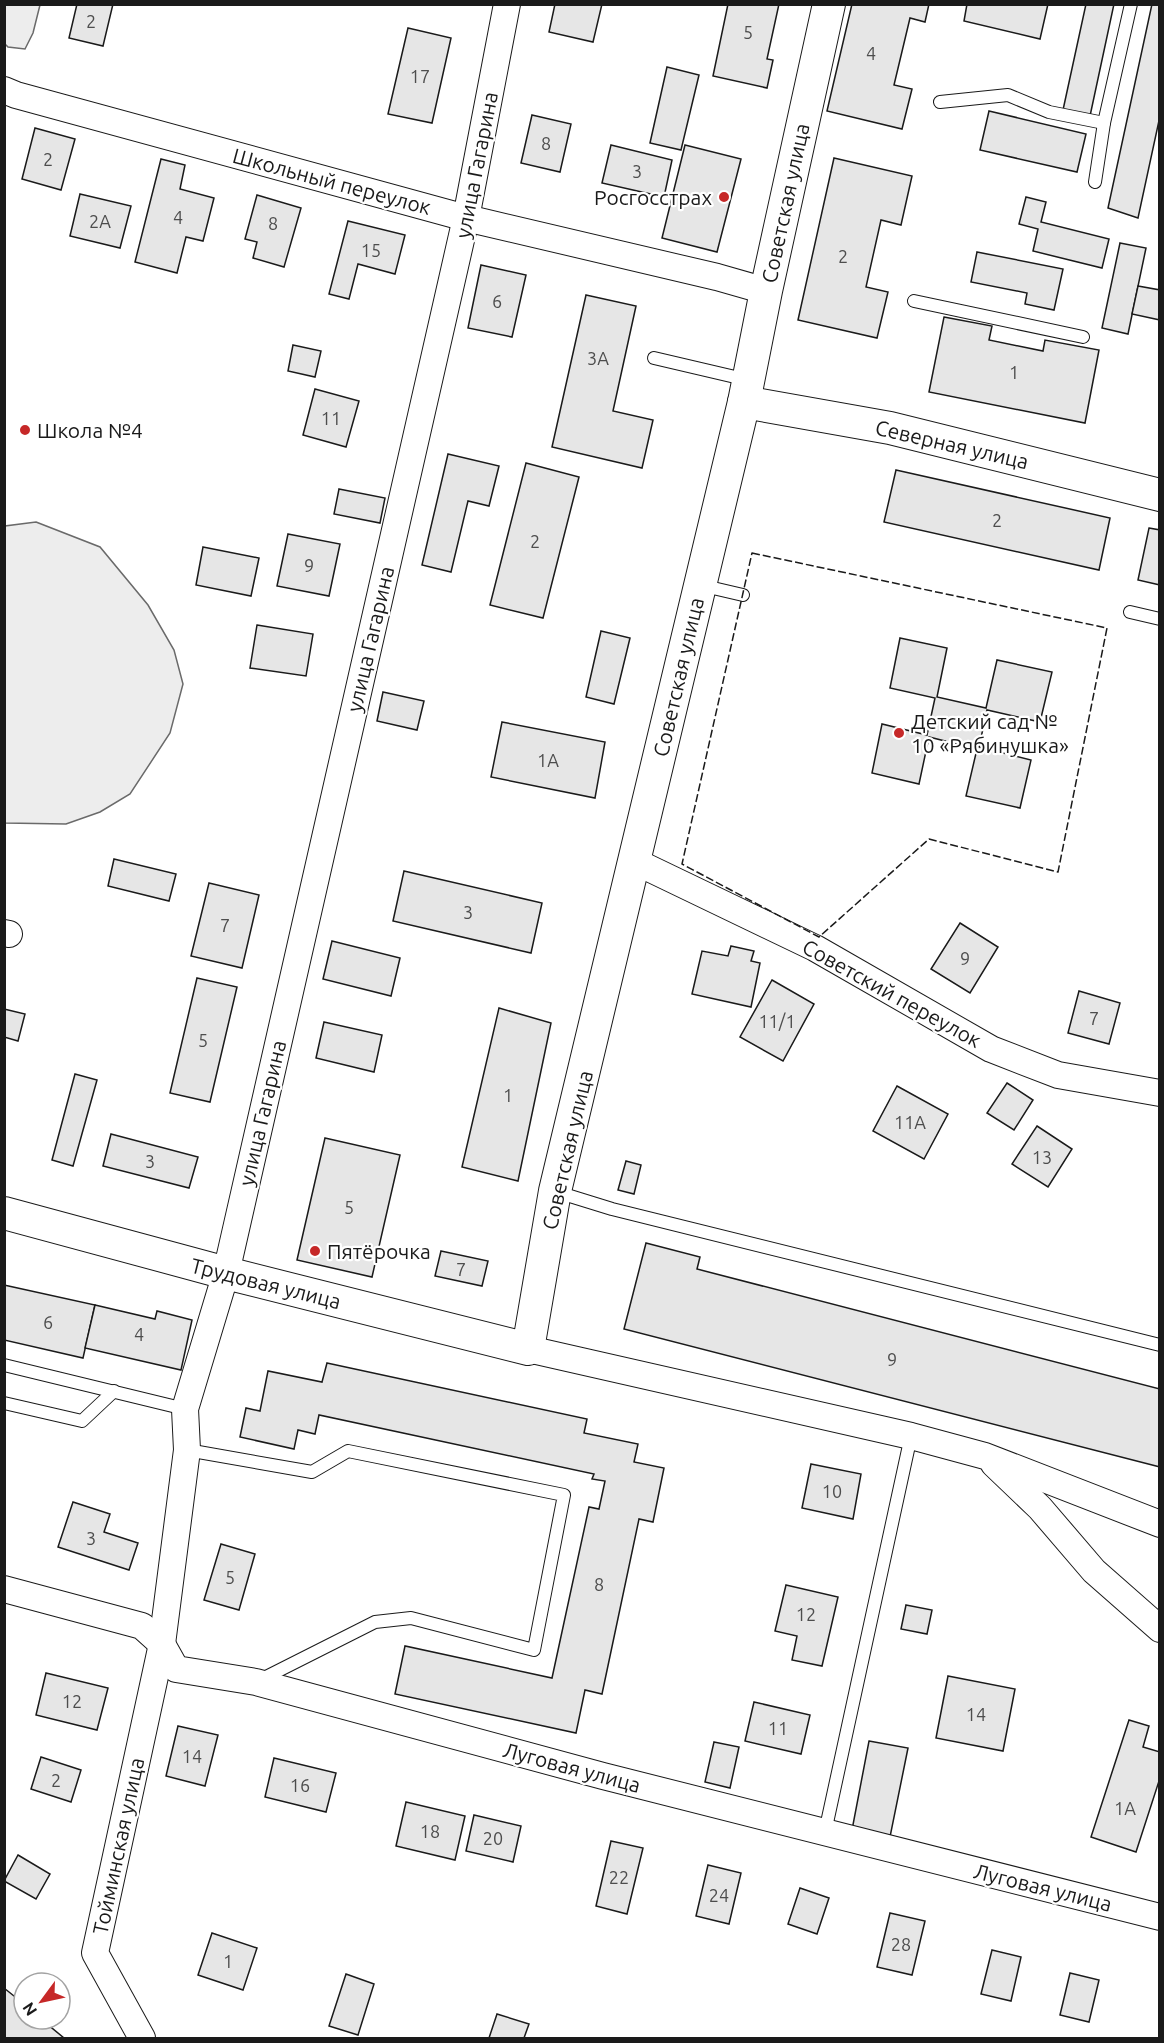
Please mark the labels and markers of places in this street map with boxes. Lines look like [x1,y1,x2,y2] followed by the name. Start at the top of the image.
[594,185,712,209] place label: Росгосстрах
[717,190,731,204] marker: Росгосстрах
[37,418,143,442] place label: Школа №4
[18,423,32,437] marker: Школа №4
[911,709,1069,757] place label: Детский сад № 10 «Рябинушка»
[892,726,906,740] marker: Детский сад № 10 «Рябинушка»
[327,1239,431,1263] place label: Пятёрочка
[308,1244,322,1258] marker: Пятёрочка

